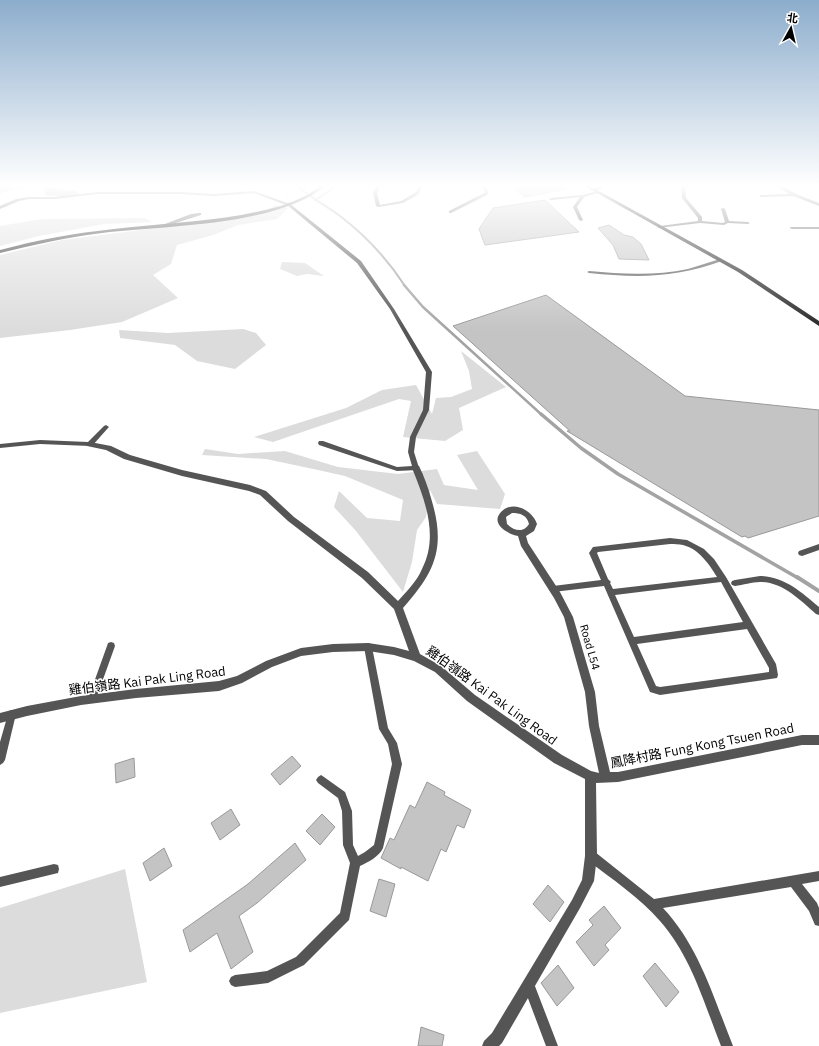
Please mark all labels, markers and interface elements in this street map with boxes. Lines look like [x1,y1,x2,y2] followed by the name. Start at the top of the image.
[771,8,811,48] north arrow
[786,10,799,26] text: 北
[577,623,603,672] street label: Road L54
[423,642,561,749] street label: 雞伯嶺路 Kai Pak Ling Road
[68,662,226,699] street label: 雞伯嶺路 Kai Pak Ling Road
[609,719,795,772] street label: 鳳降村路 Fung Kong Tsuen Road

